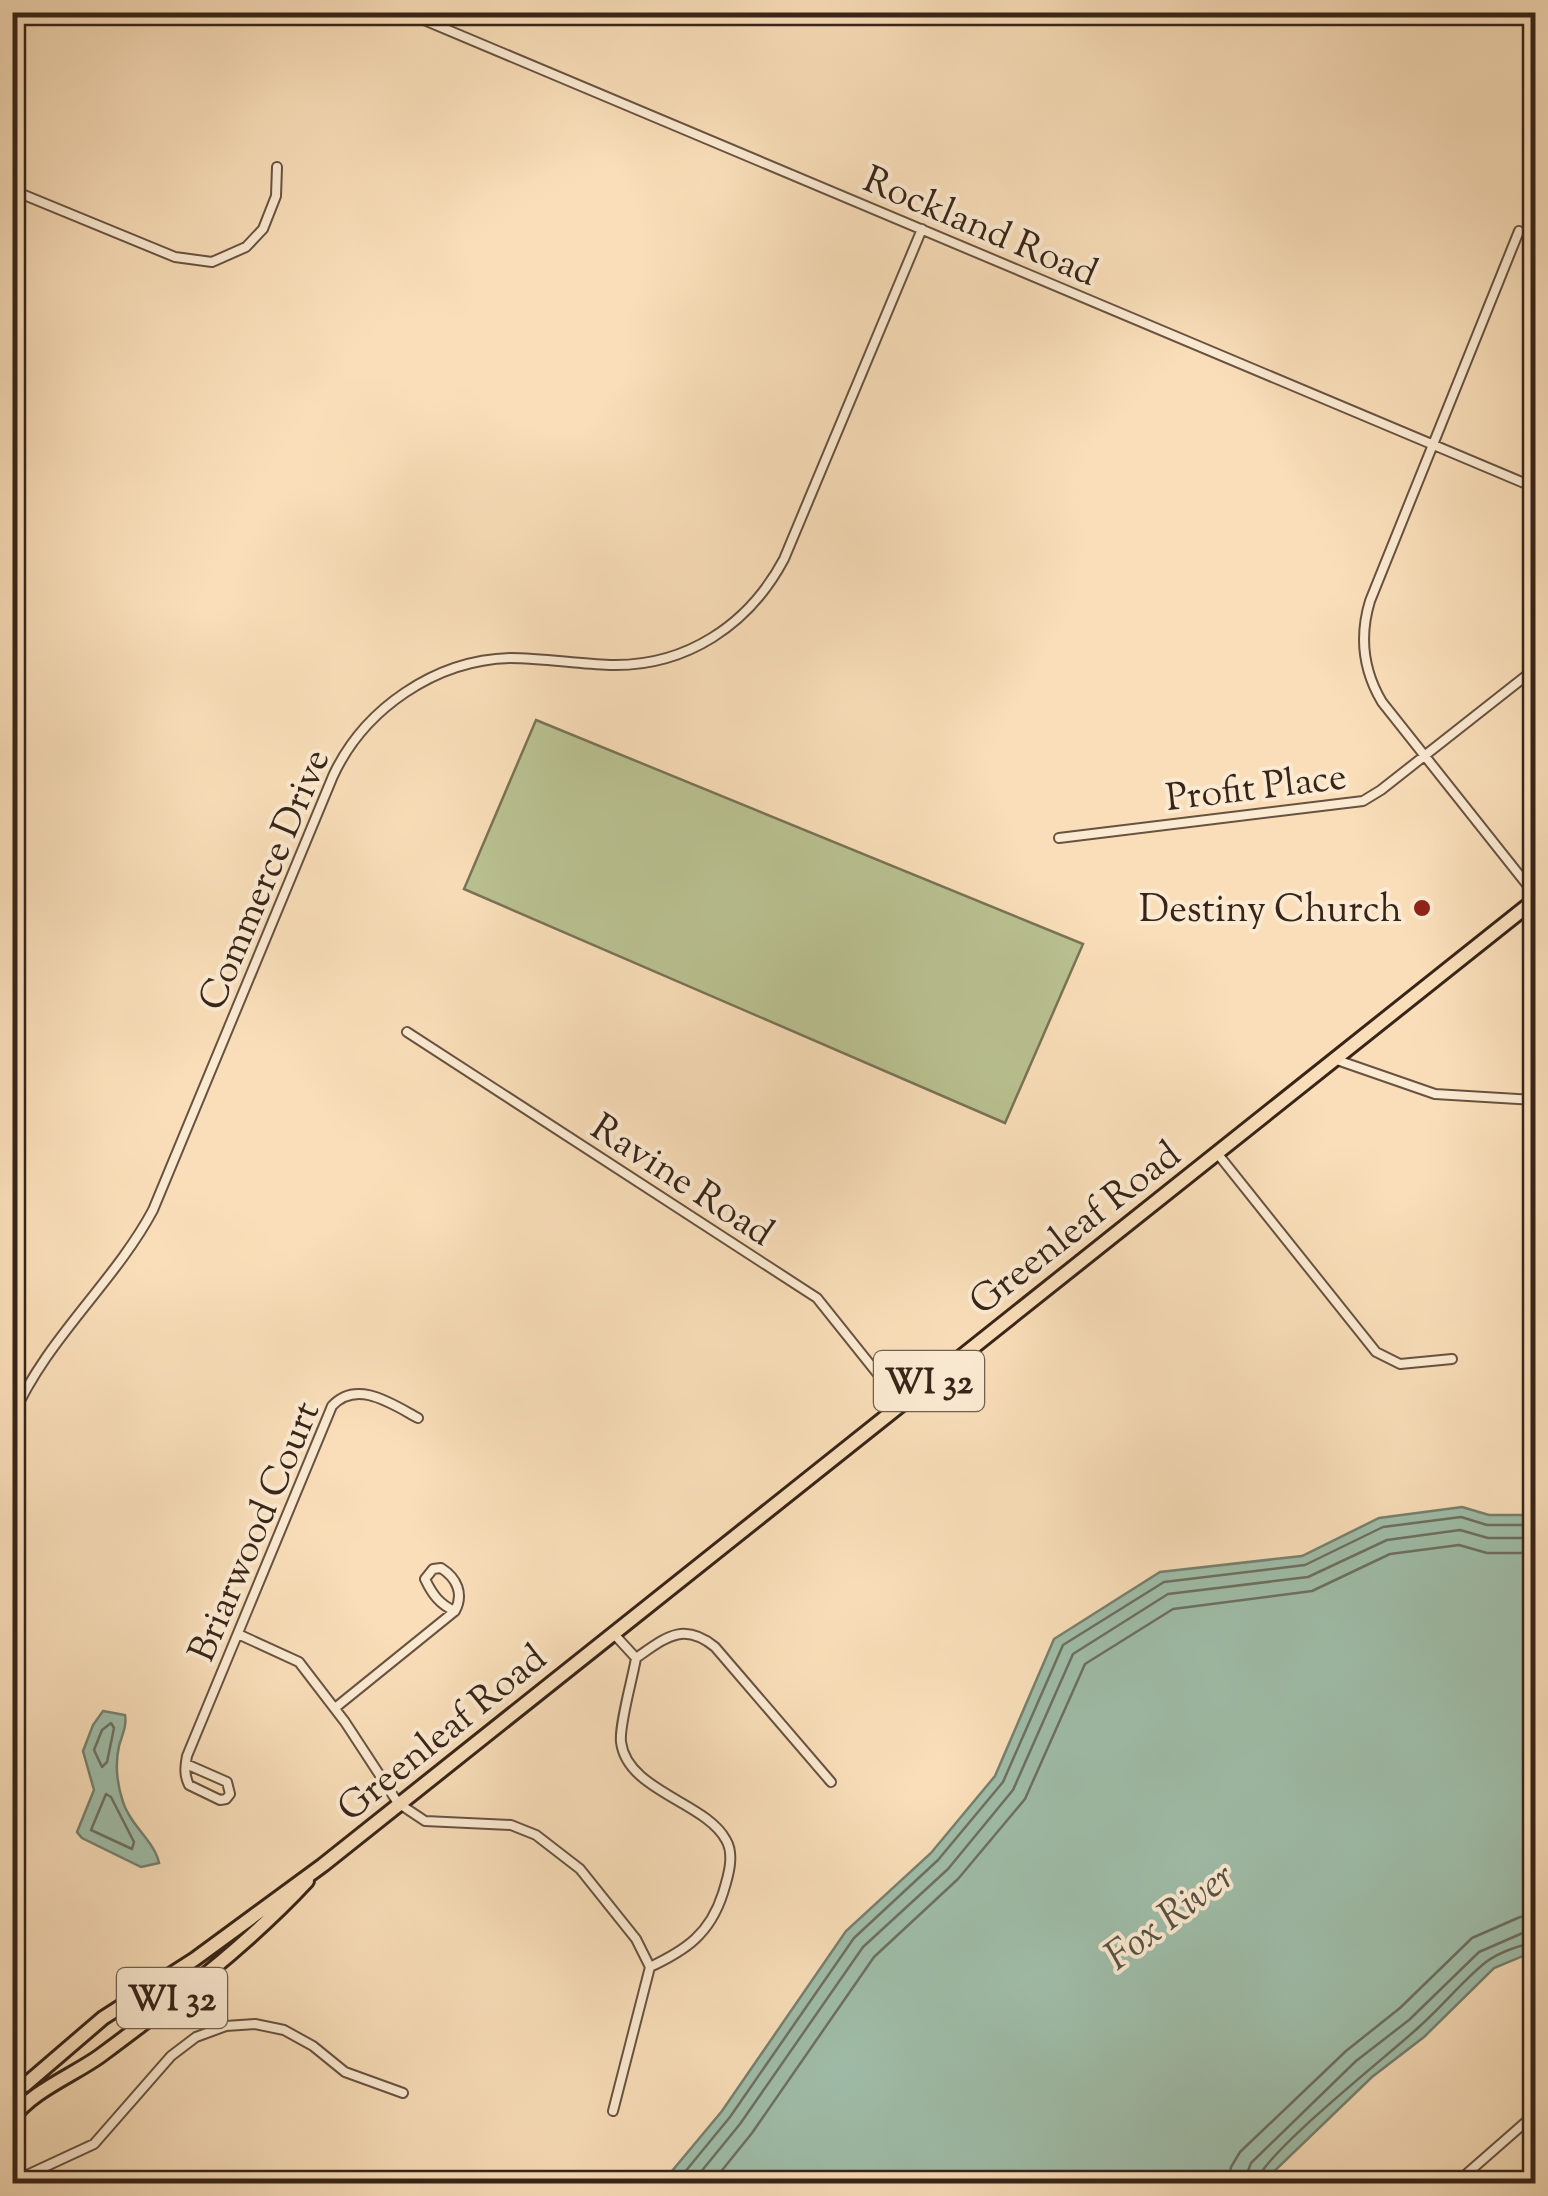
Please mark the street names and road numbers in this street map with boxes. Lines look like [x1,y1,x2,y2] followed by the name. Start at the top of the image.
[854,155,1105,302] street label: Rockland Road
[187,742,346,1020] street label: Commerce Drive
[1163,752,1350,828] street label: Profit Place
[579,1103,783,1262] street label: Ravine Road
[959,1130,1194,1330] street label: Greenleaf Road
[874,1351,984,1411] road number: WI 32
[177,1394,336,1671] street label: Briarwood Court
[327,1634,560,1836] street label: Greenleaf Road
[117,1968,227,2028] road number: WI 32

